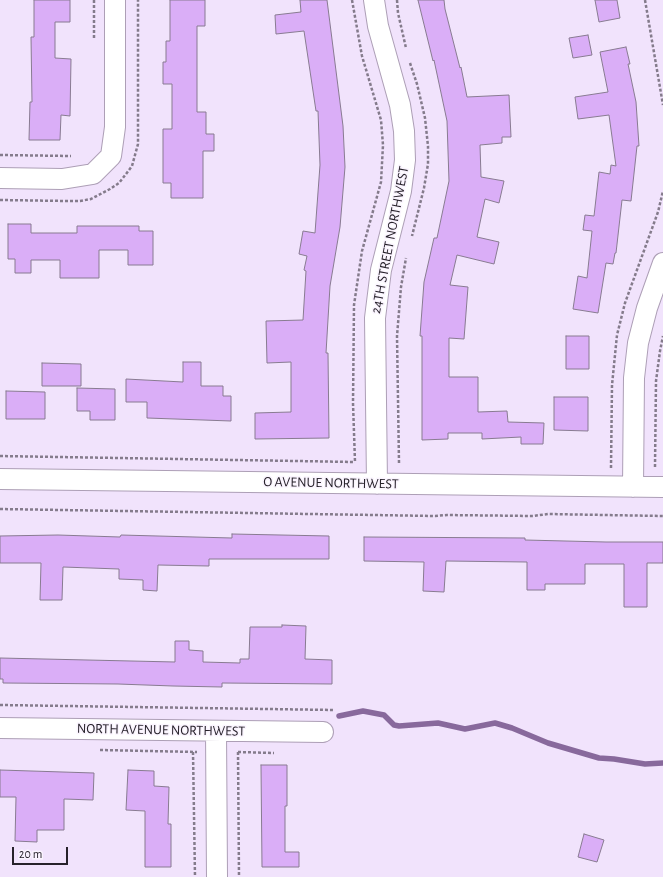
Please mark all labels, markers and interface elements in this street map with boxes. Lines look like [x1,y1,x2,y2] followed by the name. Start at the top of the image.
[367,165,413,315] street label: 24TH STREET NORTHWEST
[263,473,399,493] street label: O AVENUE NORTHWEST
[77,720,245,740] street label: NORTH AVENUE NORTHWEST
[14,839,70,865] scale bar
[19,848,42,860] text: 20 m

